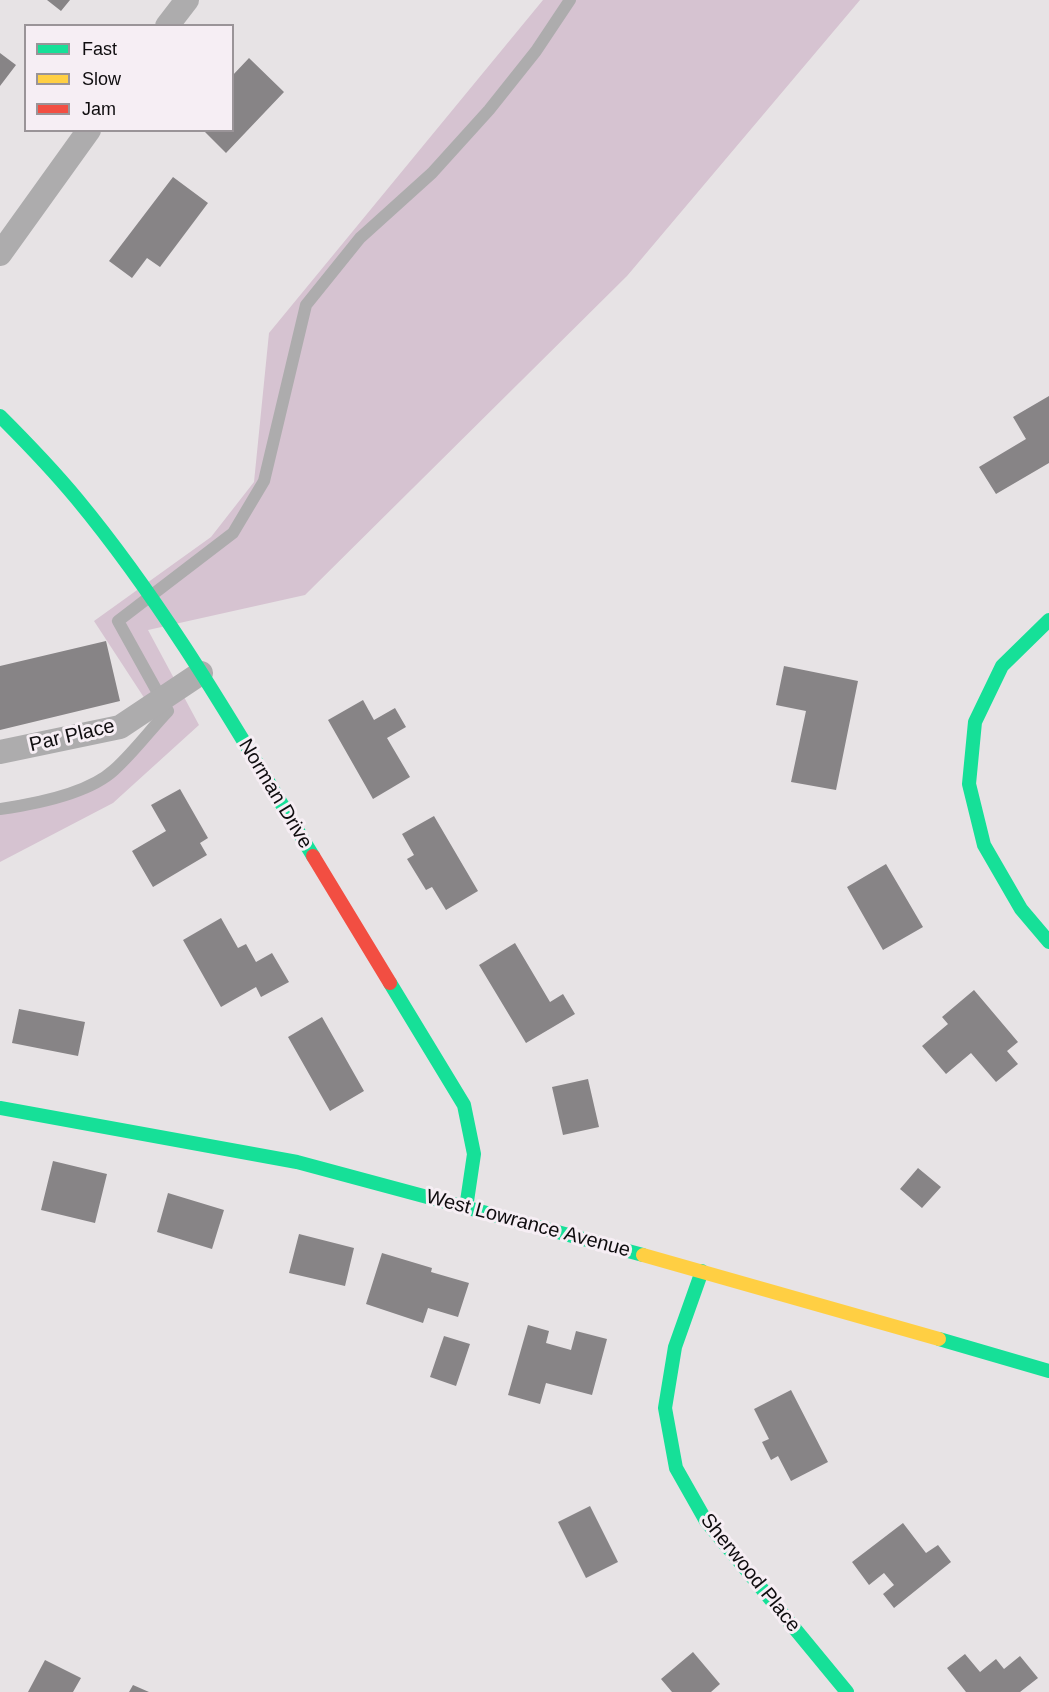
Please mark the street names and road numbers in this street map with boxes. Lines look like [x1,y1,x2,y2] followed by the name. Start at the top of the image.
[27,715,117,757] street label: Par Place
[233,735,317,853] street label: Norman Drive
[423,1185,633,1263] street label: West Lowrance Avenue
[695,1509,805,1637] street label: Sherwood Place

